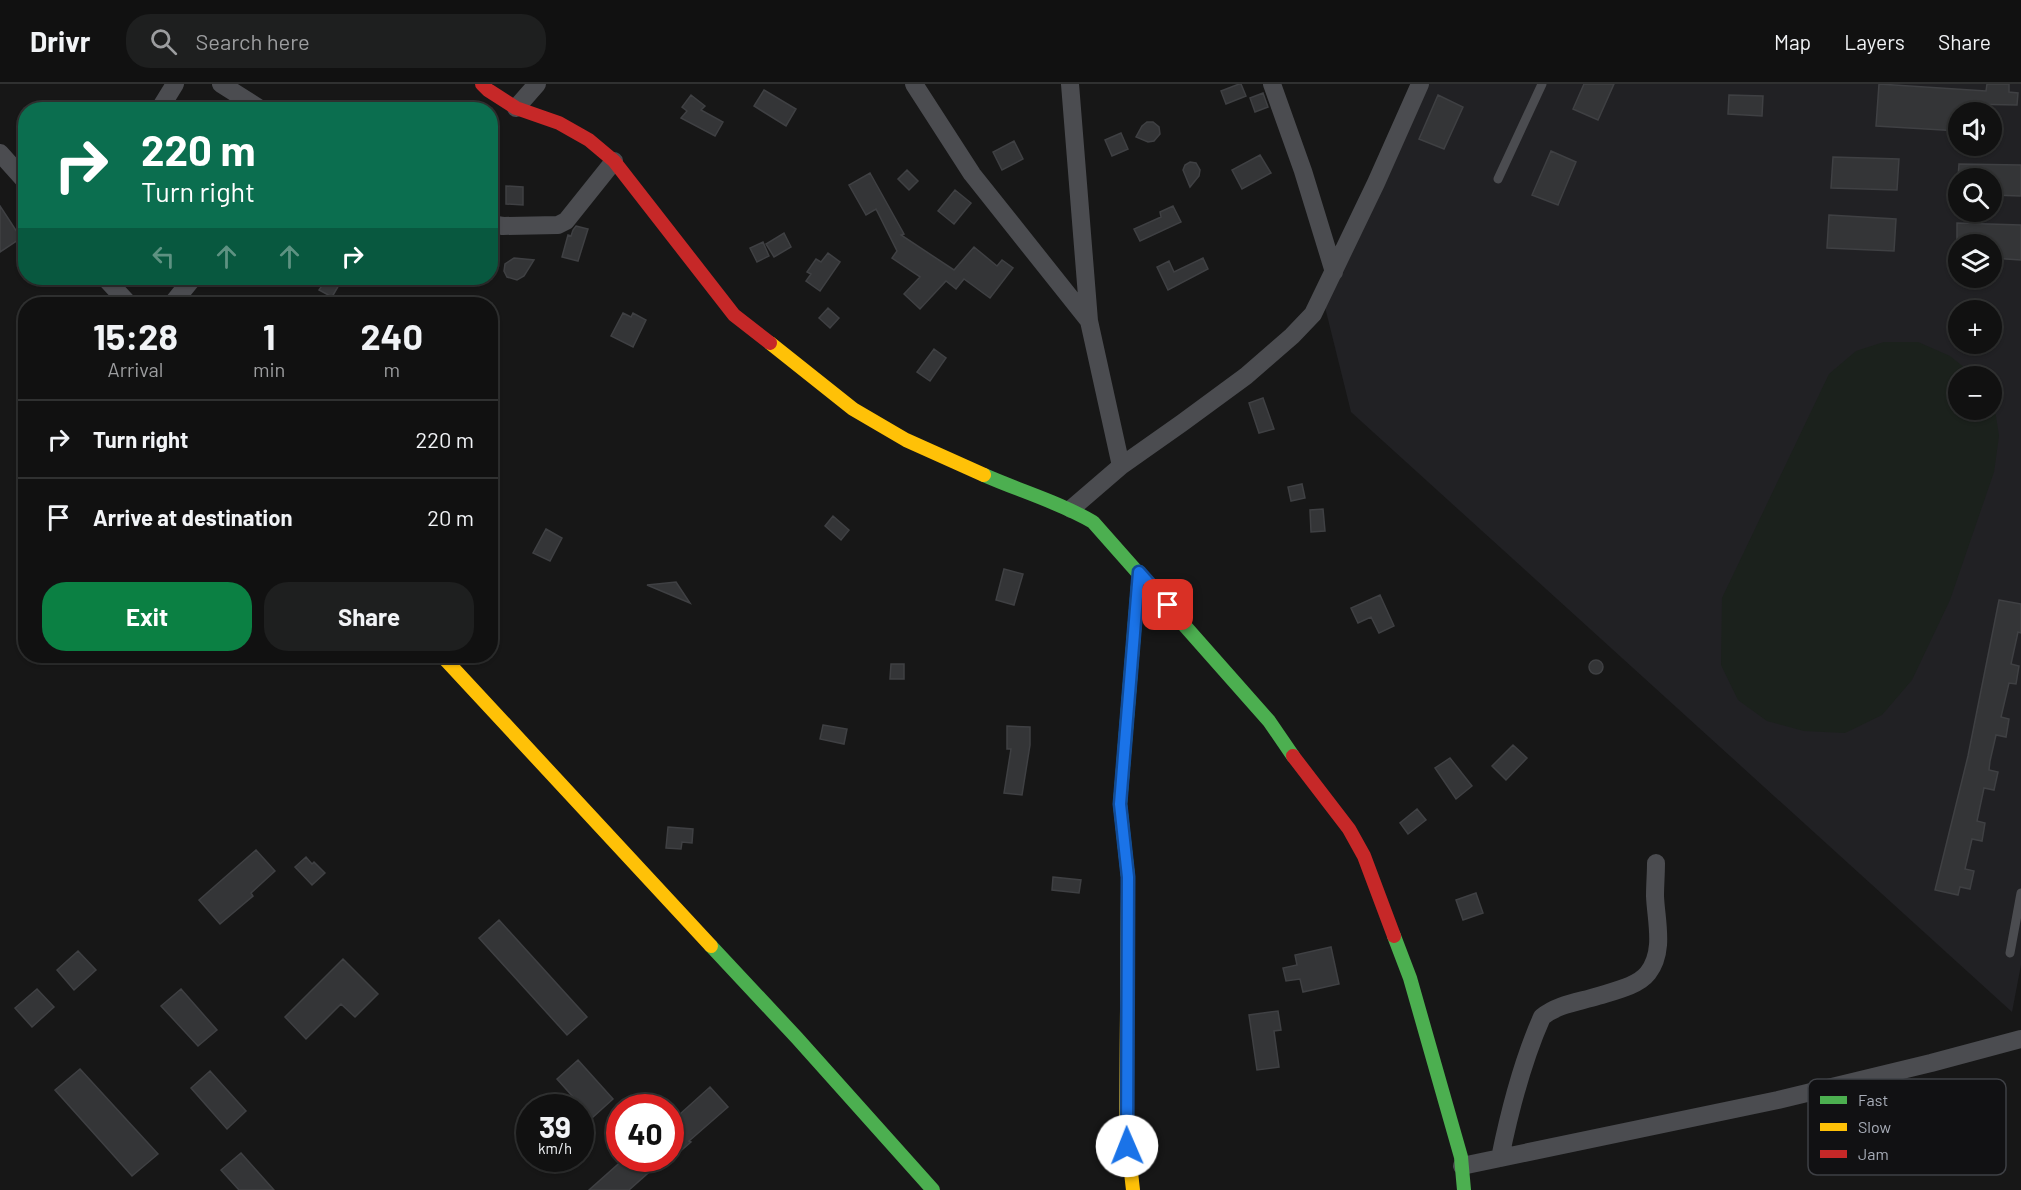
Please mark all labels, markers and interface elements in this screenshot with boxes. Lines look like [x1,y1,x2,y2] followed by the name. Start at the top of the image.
[126,14,546,68] search box
[30,24,90,58] text: Drivr
[147,25,180,58] icon: search
[195,28,310,54] text: Search here
[1774,29,1811,54] text: Map
[1844,29,1905,54] text: Layers
[1938,29,1991,54] text: Share
[1948,102,2002,420] map controls
[1948,102,2002,156] button: sound
[141,124,255,174] text: 220 m
[42,126,120,204] icon: right
[1948,168,2002,222] button: search
[141,175,255,207] text: Turn right
[1948,234,2002,288] button: layers
[147,240,180,273] icon: left
[210,240,243,273] icon: ahead
[273,240,306,273] icon: ahead
[336,240,369,273] icon: right
[1948,300,2002,354] button: +
[93,314,178,357] text: 15:28
[263,314,276,357] text: 1
[360,314,423,357] text: 240
[108,357,163,381] text: Arrival
[253,357,285,381] text: min
[383,357,400,381] text: m
[1948,366,2002,420] button: −
[42,423,75,456] icon: right
[93,426,188,452] text: Turn right
[415,426,474,452] text: 220 m
[42,501,75,534] icon: arrive
[93,504,292,530] text: Arrive at destination
[427,504,474,530] text: 20 m
[1142,579,1193,630] pin
[42,582,252,651] button: Exit
[264,582,474,651] button: Share
[1151,588,1184,621] icon: arrive
[1808,1079,2006,1175] legend
[1858,1090,1888,1109] text: Fast
[606,1094,684,1172] speed limit sign: 40
[539,1108,571,1144] text: 39
[1095,1114,1159,1178] position arrow
[1858,1117,1891,1136] text: Slow
[538,1139,572,1157] text: km/h
[1858,1144,1889,1163] text: Jam

